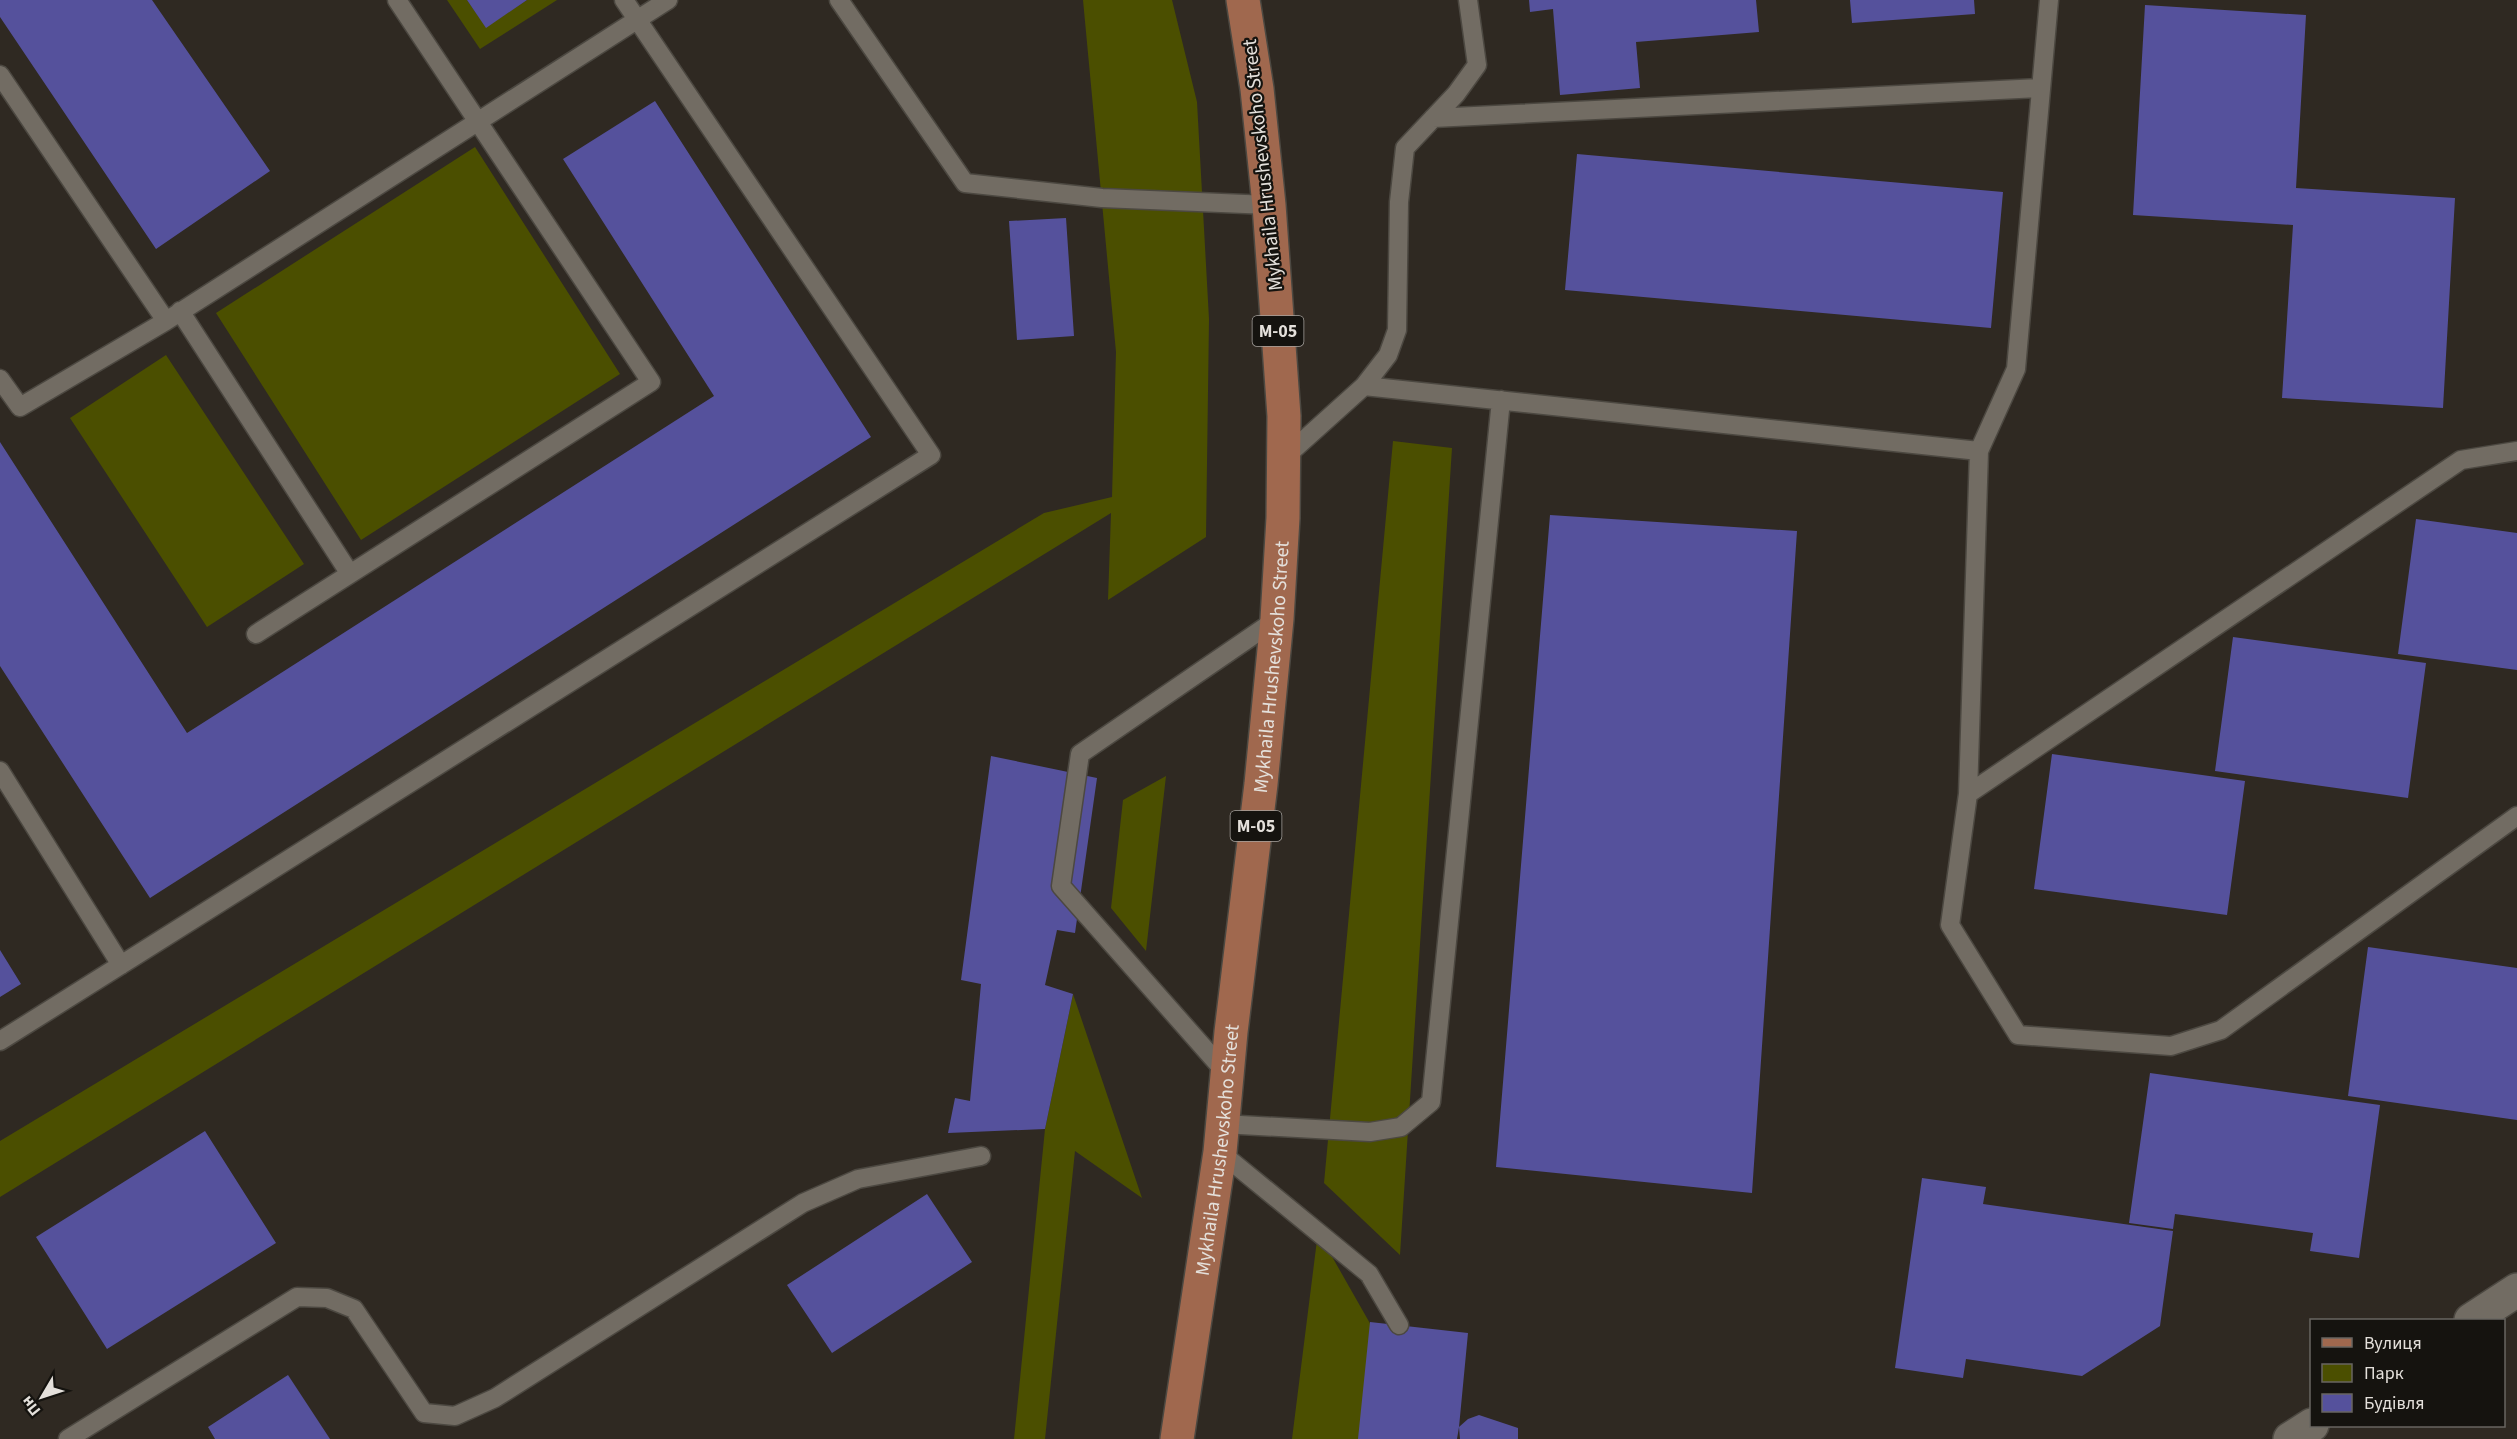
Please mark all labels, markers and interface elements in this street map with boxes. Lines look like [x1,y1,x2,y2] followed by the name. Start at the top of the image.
[1236,37,1290,292] street label: Mykhaila Hrushevskoho Street
[1252,316,1304,346] road number: М-05
[1247,540,1297,795] street label: Mykhaila Hrushevskoho Street
[1230,811,1282,841] road number: М-05
[1189,1022,1247,1278] street label: Mykhaila Hrushevskoho Street
[2310,1319,2505,1427] legend
[2364,1331,2422,1356] text: Вулиця
[2364,1361,2404,1386] text: Парк
[12,1367,72,1427] north arrow
[16,1391,46,1420] text: Пн
[2364,1391,2424,1416] text: Будівля

